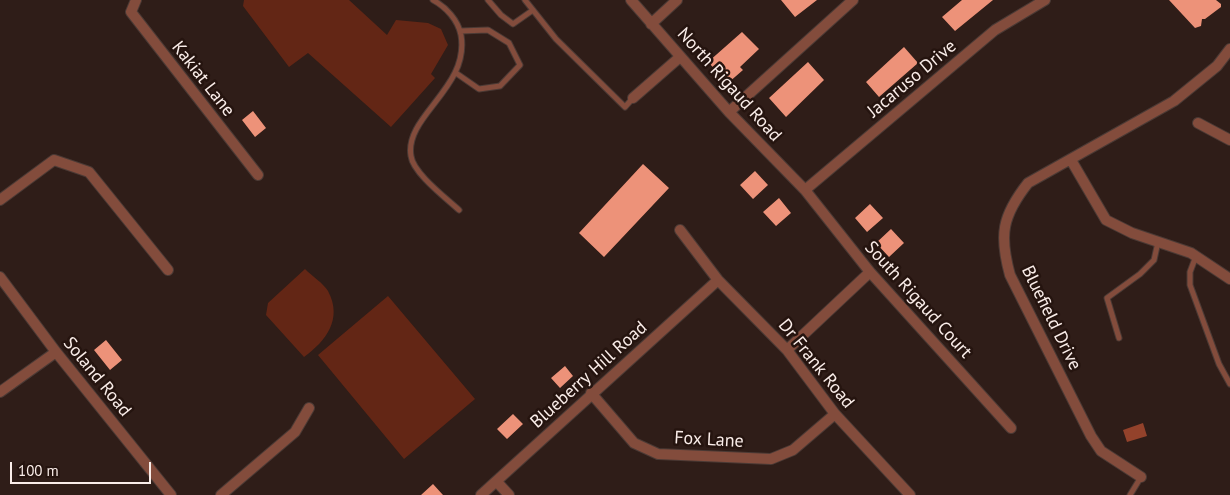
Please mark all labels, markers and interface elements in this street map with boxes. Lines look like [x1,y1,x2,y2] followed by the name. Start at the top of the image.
[672,24,786,146] street label: North Rigaud Road
[863,36,961,122] street label: Jacaruso Drive
[167,37,239,121] street label: Kakiat Lane
[860,237,976,363] street label: South Rigaud Court
[1016,262,1086,374] street label: Bluefield Drive
[773,315,859,413] street label: Dr Frank Road
[526,317,652,433] street label: Blueberry Hill Road
[58,333,136,421] street label: Soland Road
[674,427,744,453] street label: Fox Lane
[12,452,154,484] scale bar
[18,461,59,480] text: 100 m

